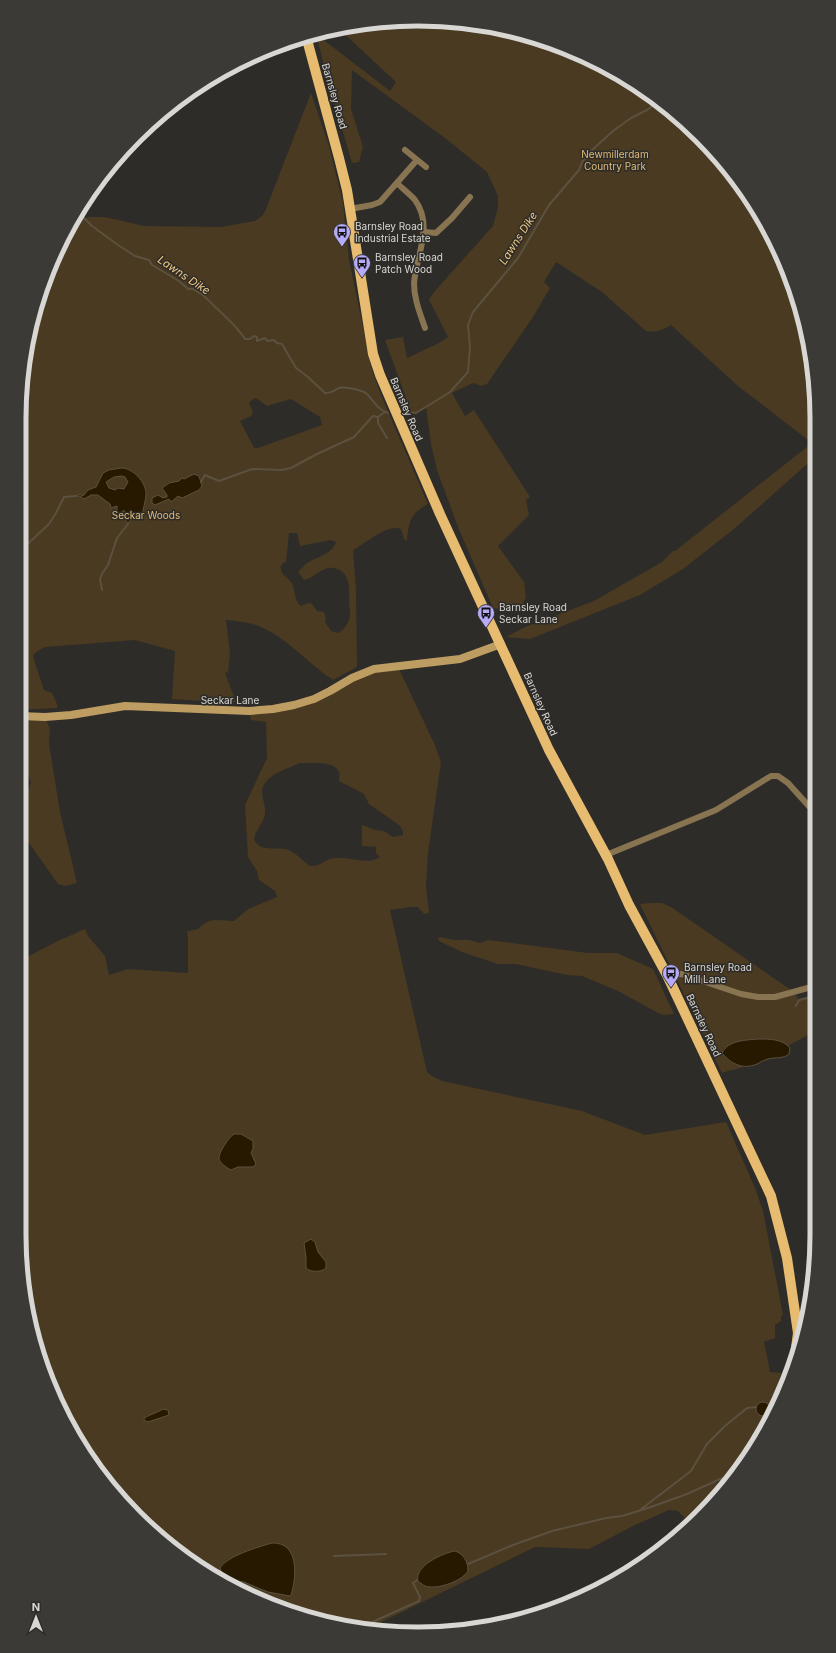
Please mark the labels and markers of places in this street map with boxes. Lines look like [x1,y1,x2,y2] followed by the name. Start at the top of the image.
[355,220,431,244] place label: Barnsley Road Industrial Estate
[332,222,352,247] bus stop icon: Barnsley Road Industrial Estate
[375,251,443,275] place label: Barnsley Road Patch Wood
[352,253,372,278] bus stop icon: Barnsley Road Patch Wood
[499,601,567,625] place label: Barnsley Road Seckar Lane
[476,603,496,628] bus stop icon: Barnsley Road Seckar Lane
[684,961,752,985] place label: Barnsley Road Mill Lane
[661,963,681,988] bus stop icon: Barnsley Road Mill Lane

